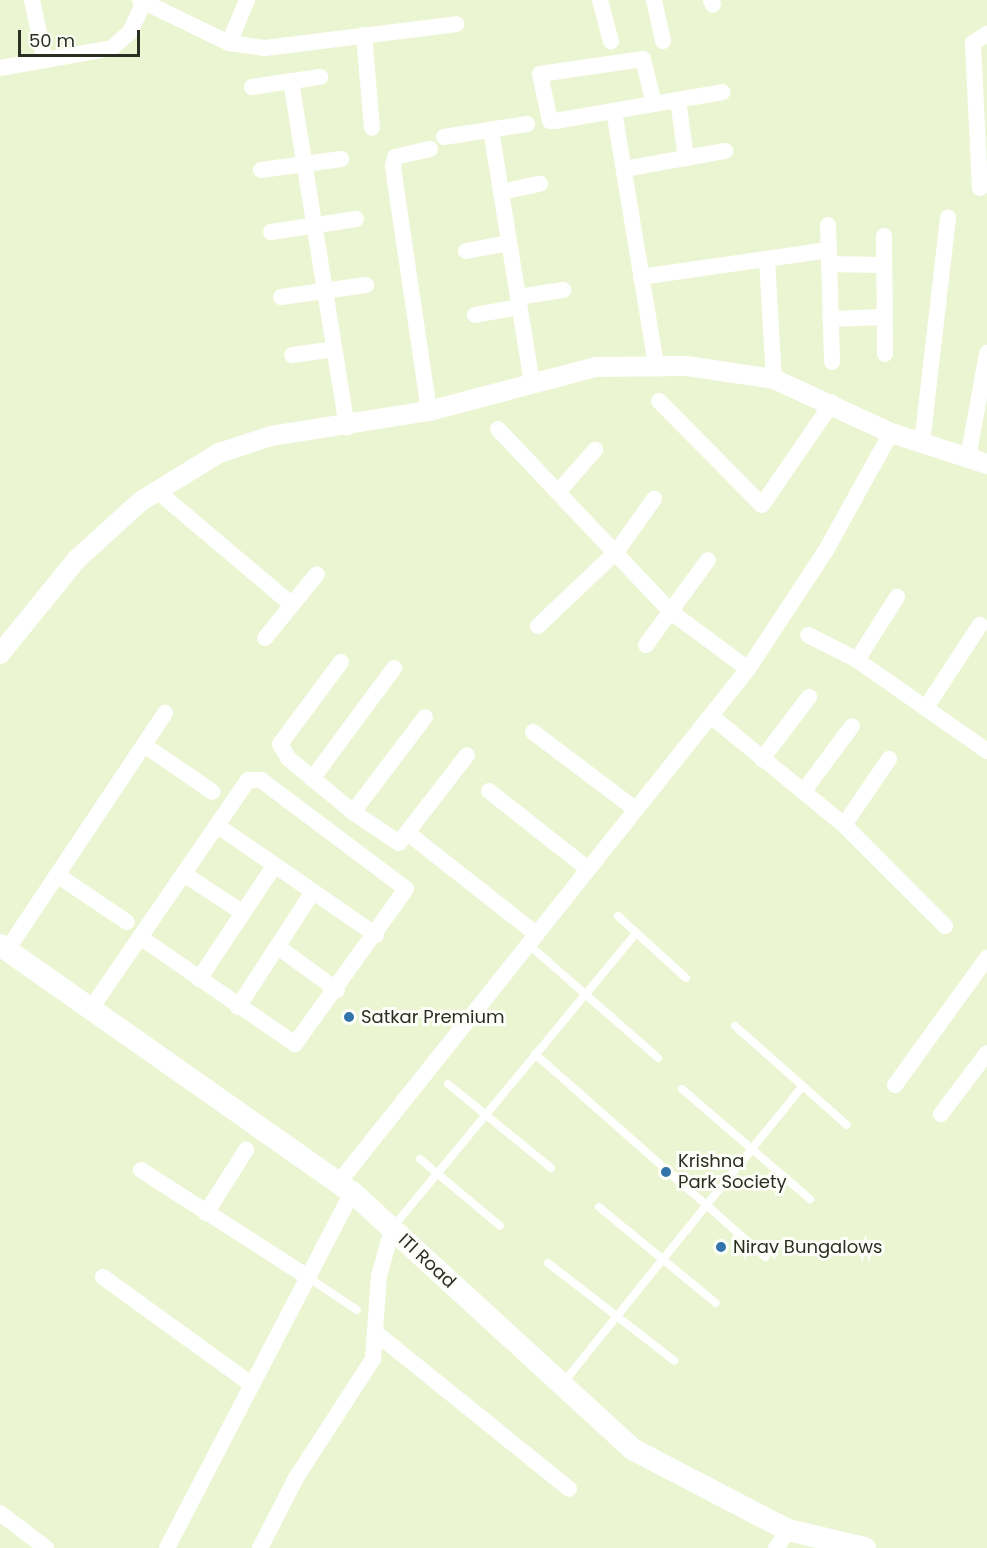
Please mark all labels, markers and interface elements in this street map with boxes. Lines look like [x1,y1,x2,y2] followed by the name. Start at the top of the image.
[21,18,142,56] scale bar
[29,28,75,53] text: 50 m
[361,1006,505,1028] place label: Satkar Premium
[342,1010,356,1024] marker: Satkar Premium
[678,1151,787,1194] place label: Krishna Park Society
[659,1165,673,1179] marker: Krishna Park Society
[394,1229,460,1293] street label: ITI Road
[733,1236,882,1258] place label: Nirav Bungalows
[714,1240,728,1254] marker: Nirav Bungalows

